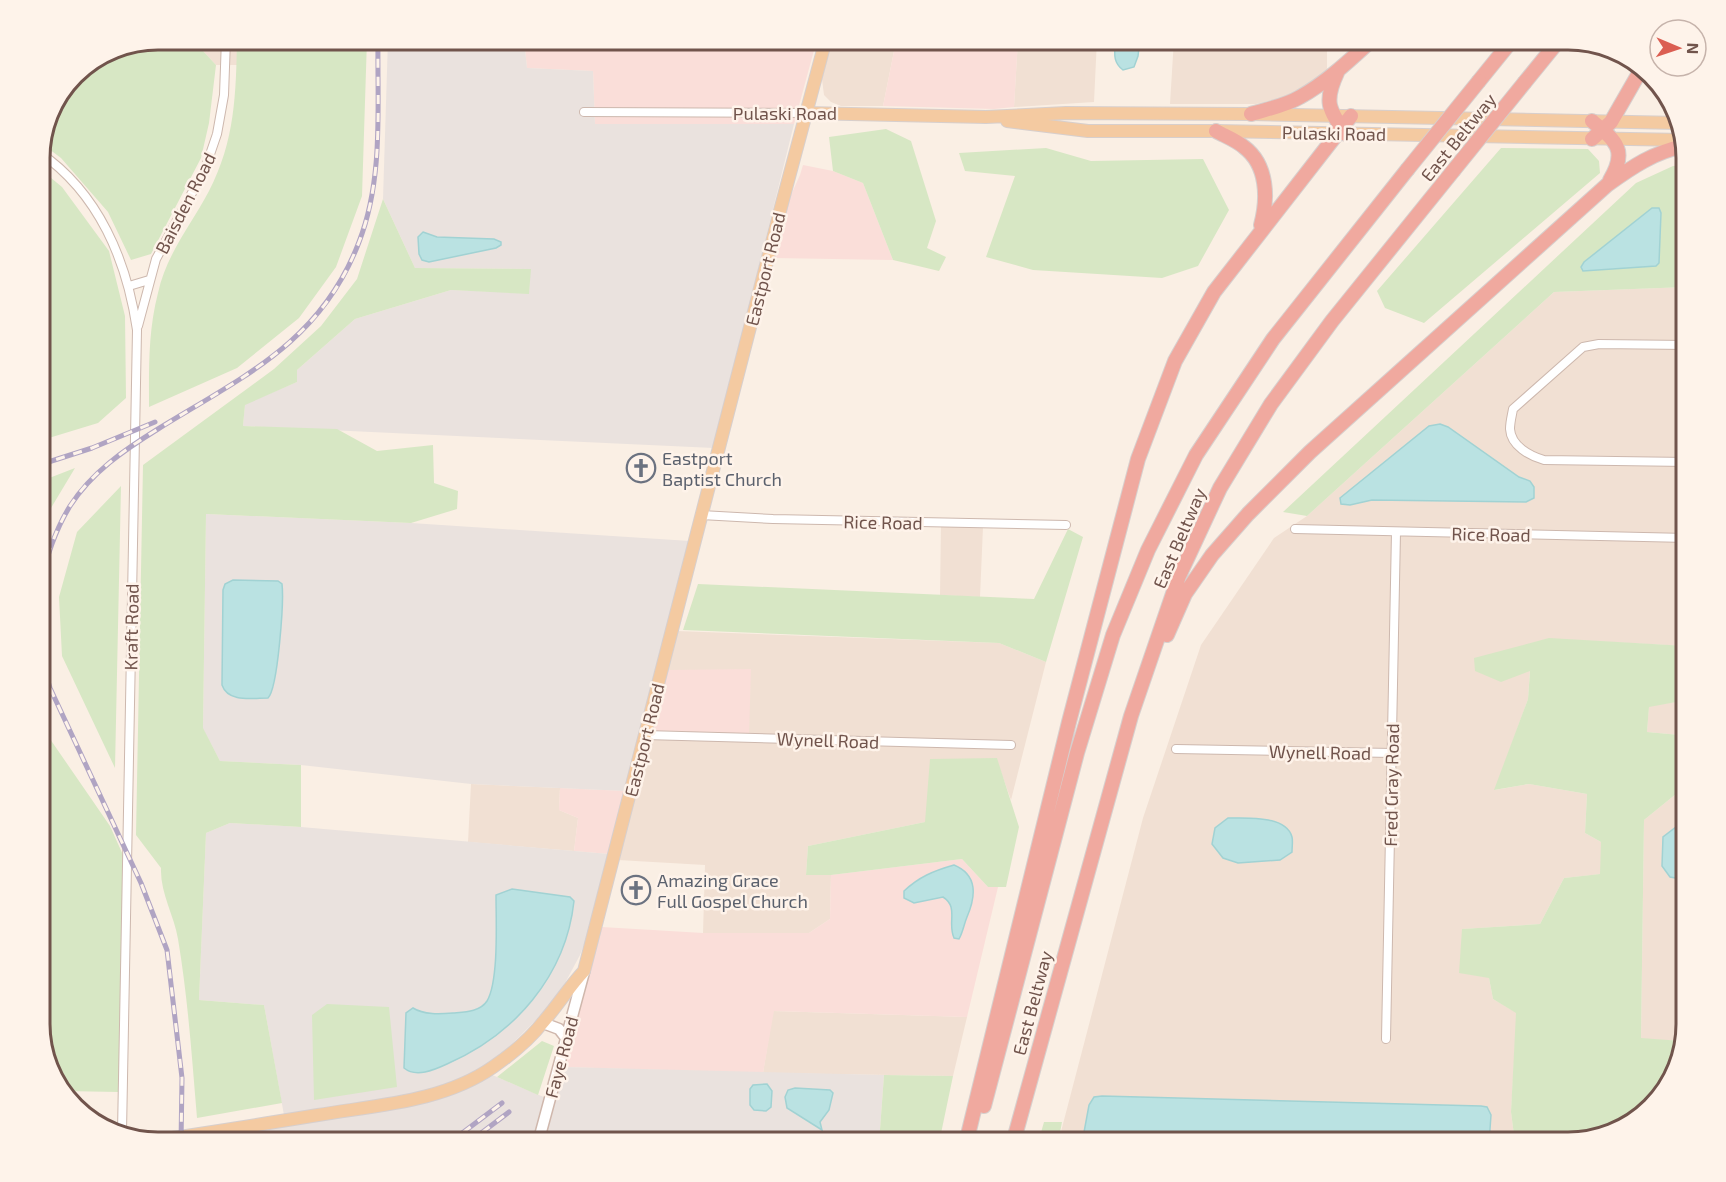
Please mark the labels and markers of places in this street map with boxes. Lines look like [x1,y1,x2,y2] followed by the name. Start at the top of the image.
[662,447,782,490] place label: Eastport Baptist Church
[625,452,657,484] church icon: Eastport Baptist Church
[657,869,808,912] place label: Amazing Grace Full Gospel Church
[620,874,652,906] church icon: Amazing Grace Full Gospel Church

